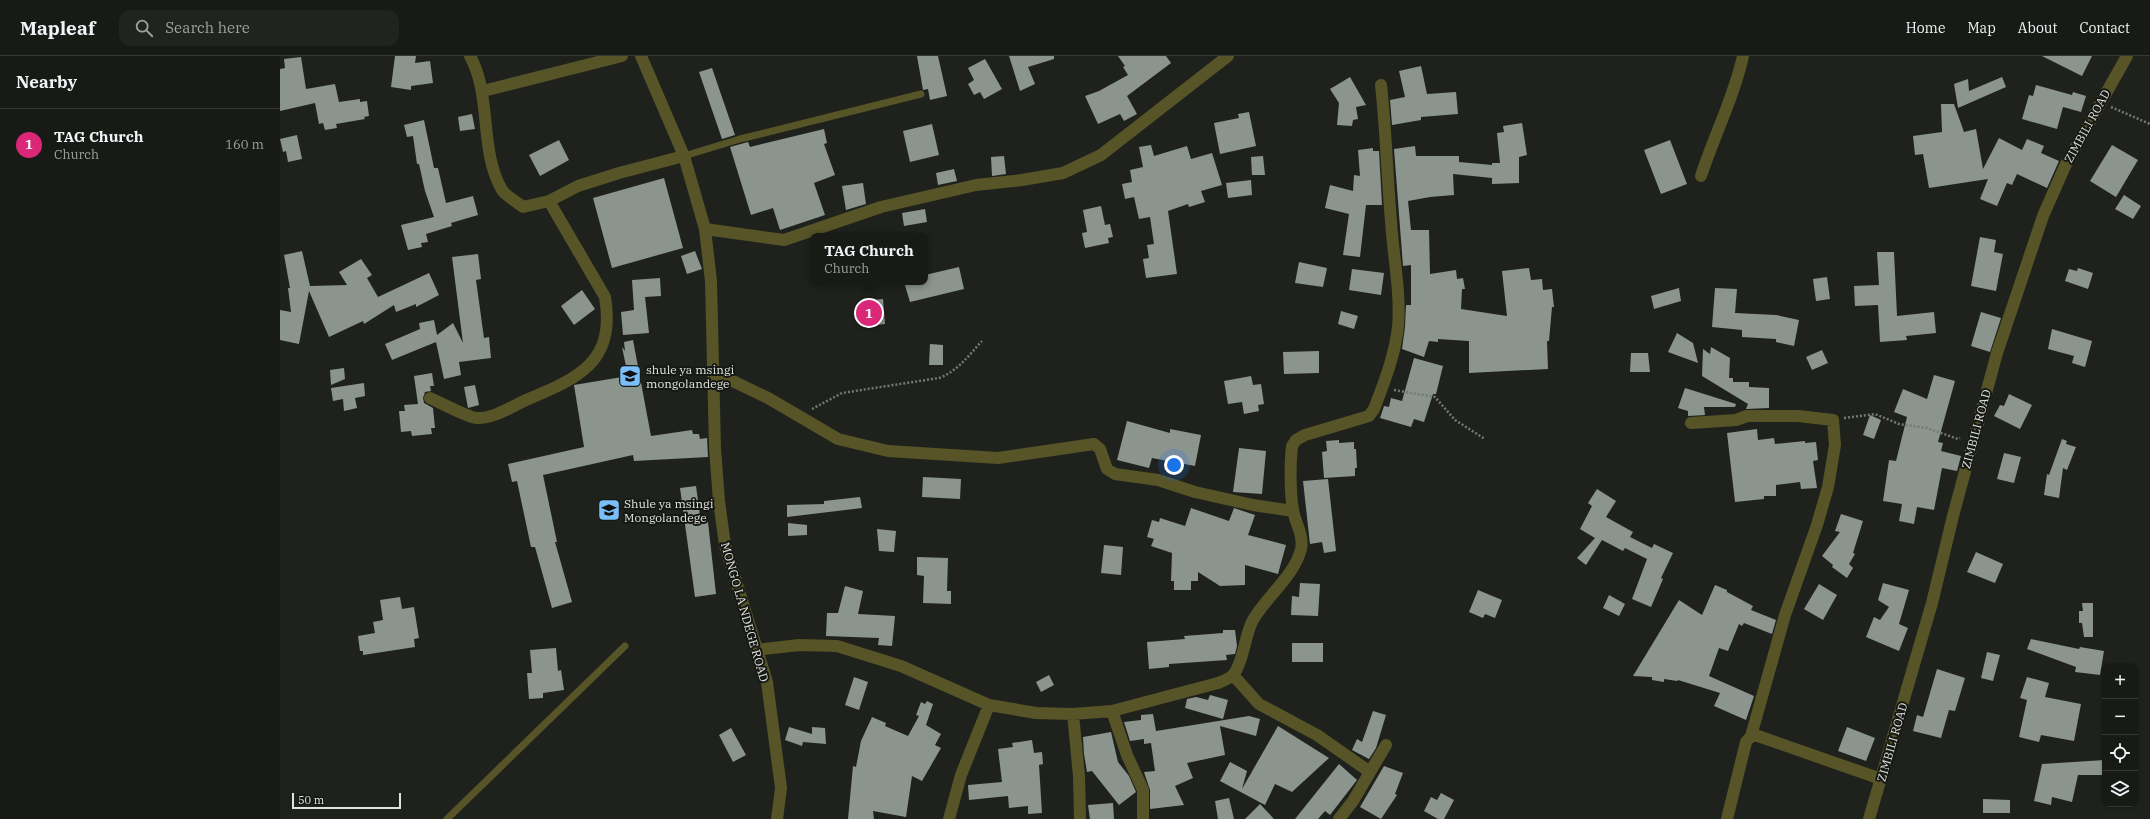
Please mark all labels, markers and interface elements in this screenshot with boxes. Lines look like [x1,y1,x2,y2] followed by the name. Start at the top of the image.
[119,10,399,46] search box
[20,16,95,40] text: Mapleaf
[133,17,155,39] icon: search
[165,18,250,37] text: Search here
[1906,19,1945,37] text: Home
[1967,19,1996,37] text: Map
[2018,19,2057,37] text: About
[2079,19,2130,37] text: Contact
[16,71,77,93] text: Nearby
[2061,87,2113,165] street label: ZIMBILI ROAD
[54,127,144,146] text: TAG Church
[25,136,33,153] text: 1
[225,136,264,153] text: 160 m
[54,146,99,163] text: Church
[810,233,928,285] popup
[824,241,914,260] text: TAG Church
[824,260,869,277] text: Church
[856,298,882,328] pin: 1
[646,362,734,391] place label: shule ya msingi mongolandege
[617,363,643,389] school or university icon: shule ya msingi mongolandege
[1958,388,1994,470] street label: ZIMBILI ROAD
[1164,455,1184,475] your location
[624,496,714,525] place label: Shule ya msingi Mongolandege
[596,497,622,523] school or university icon: Shule ya msingi Mongolandege
[718,540,772,684] street label: MONGO LA NDEGE ROAD
[2102,663,2138,807] map controls
[2102,663,2138,699] button: +
[2102,699,2138,735] button: −
[1874,701,1910,783] street label: ZIMBILI ROAD
[2102,735,2138,771] button: locate
[2102,771,2138,807] button: layers
[292,791,401,810] scale bar
[298,793,324,807] text: 50 m

